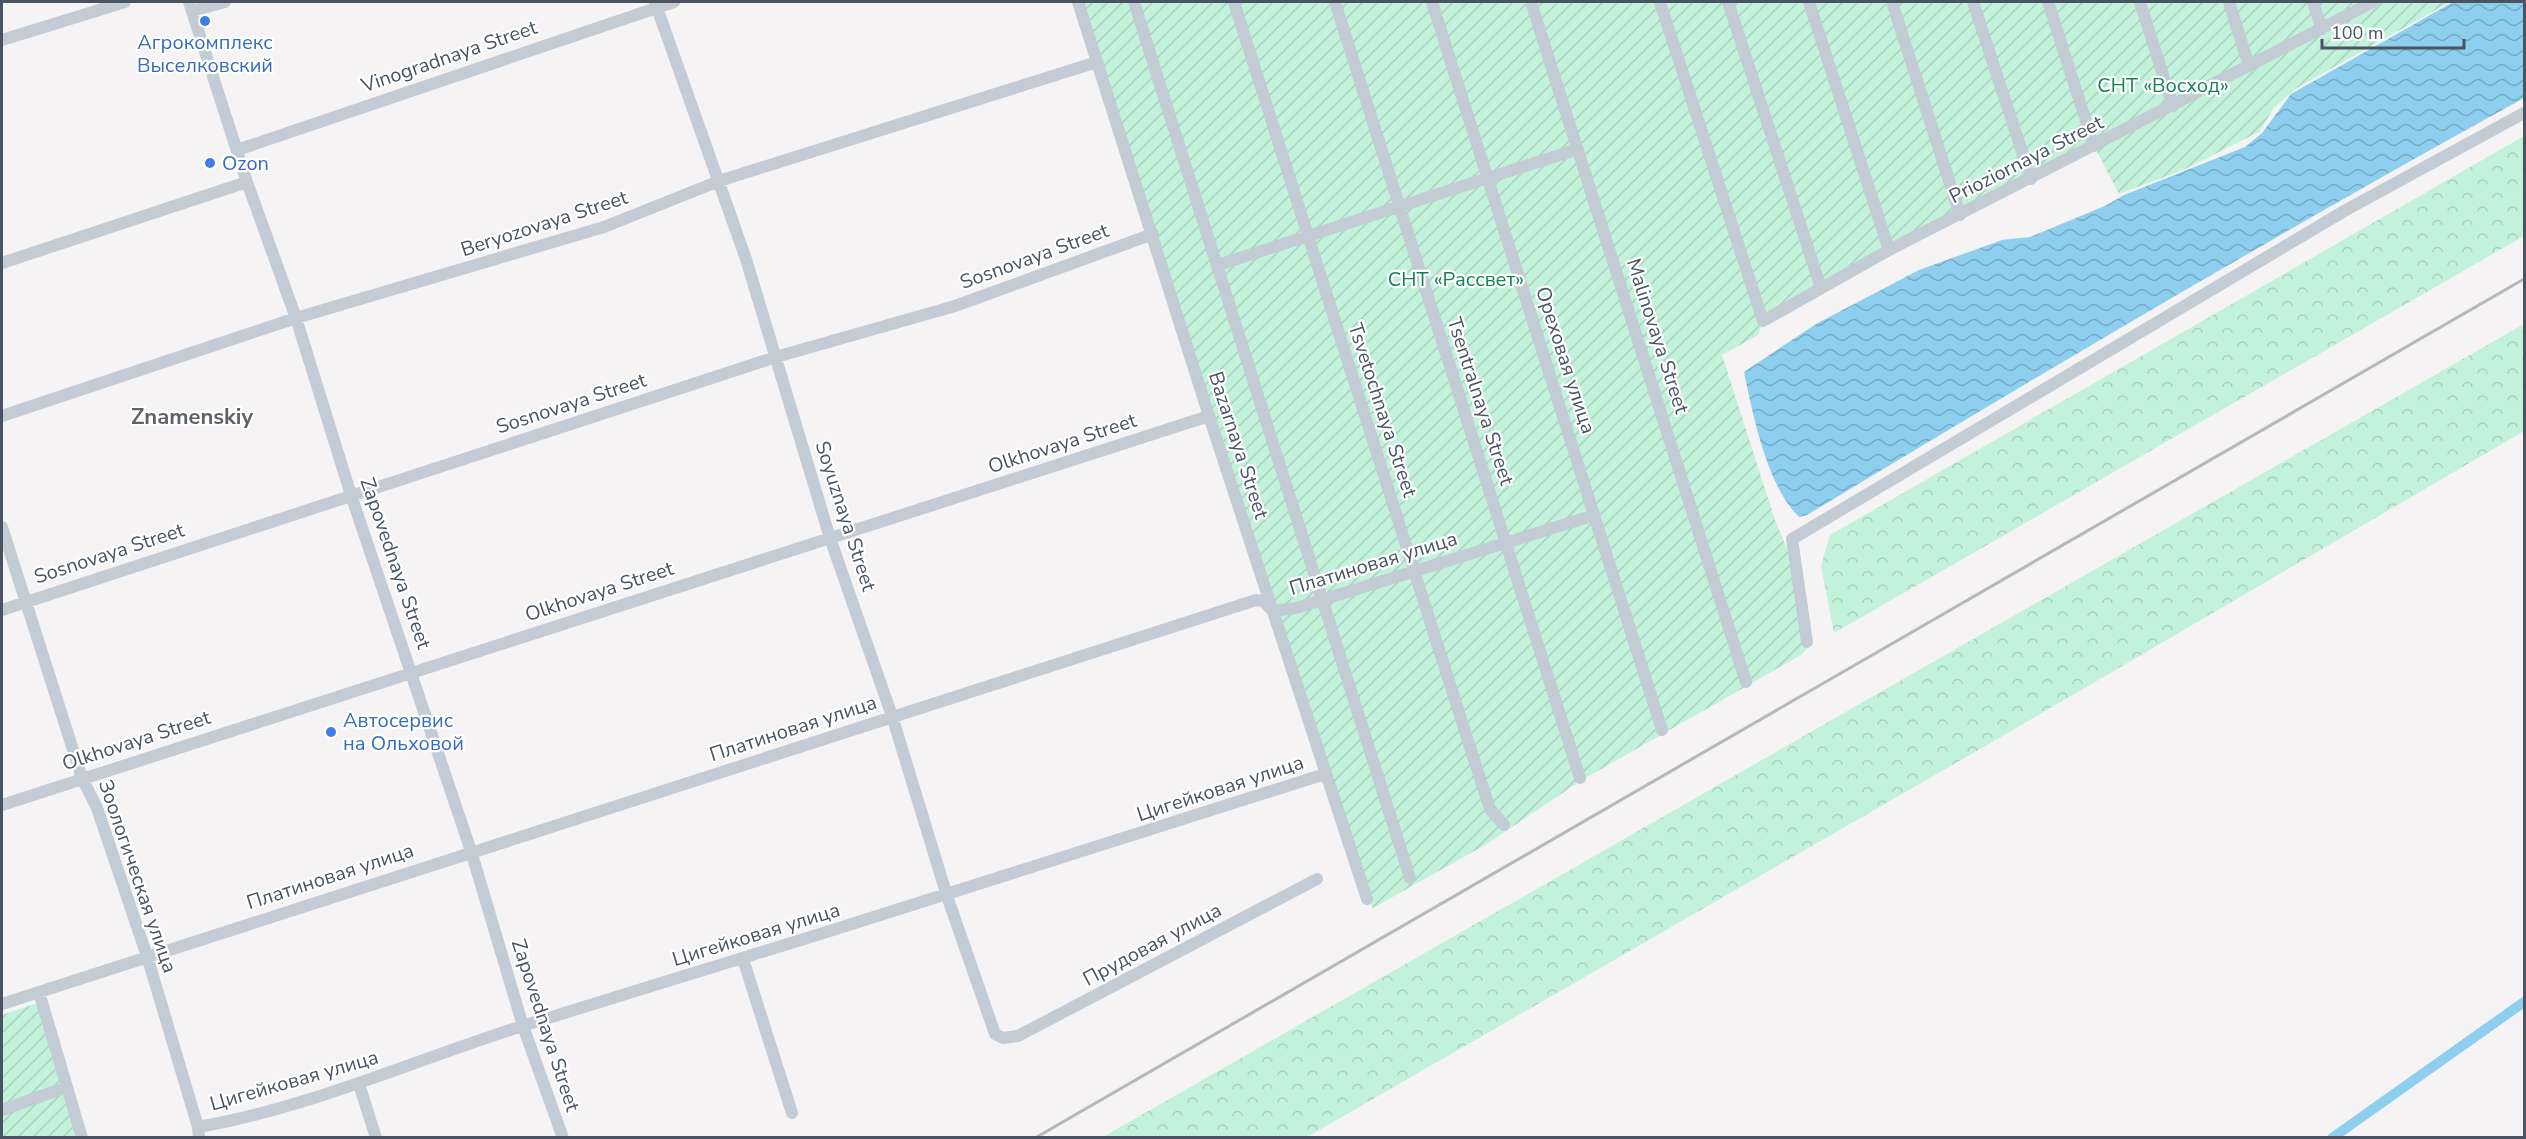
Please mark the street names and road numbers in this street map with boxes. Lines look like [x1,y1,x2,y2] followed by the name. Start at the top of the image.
[357,13,542,100] street label: Vinogradnaya Street
[1945,108,2109,210] street label: Prioziornaya Street
[457,183,632,263] street label: Beryozovaya Street
[956,217,1113,296] street label: Sosnovaya Street
[1620,255,1696,418] street label: Malinovaya Street
[1529,283,1602,437] street label: Ореховая улица
[1441,314,1521,489] street label: Tsentralnaya Street
[1342,320,1424,502] street label: Tsvetochnaya Street
[493,366,651,440] street label: Sosnovaya Street
[1202,368,1275,523] street label: Bazarnaya Street
[984,406,1141,480] street label: Olkhovaya Street
[809,438,883,596] street label: Soyuznaya Street
[354,474,438,653] street label: Zapovednaya Street
[31,516,189,590] street label: Sosnovaya Street
[1286,525,1460,602] street label: Платиновая улица
[521,554,678,628] street label: Olkhovaya Street
[706,689,880,768] street label: Платиновая улица
[58,703,215,777] street label: Olkhovaya Street
[1133,749,1307,828] street label: Цигейковая улица
[92,776,183,976] street label: Зоологическая улица
[243,837,417,916] street label: Платиновая улица
[669,896,843,973] street label: Цигейковая улица
[1078,896,1226,992] street label: Прудовая улица
[505,936,586,1116] street label: Zapovednaya Street
[207,1044,381,1117] street label: Цигейковая улица

